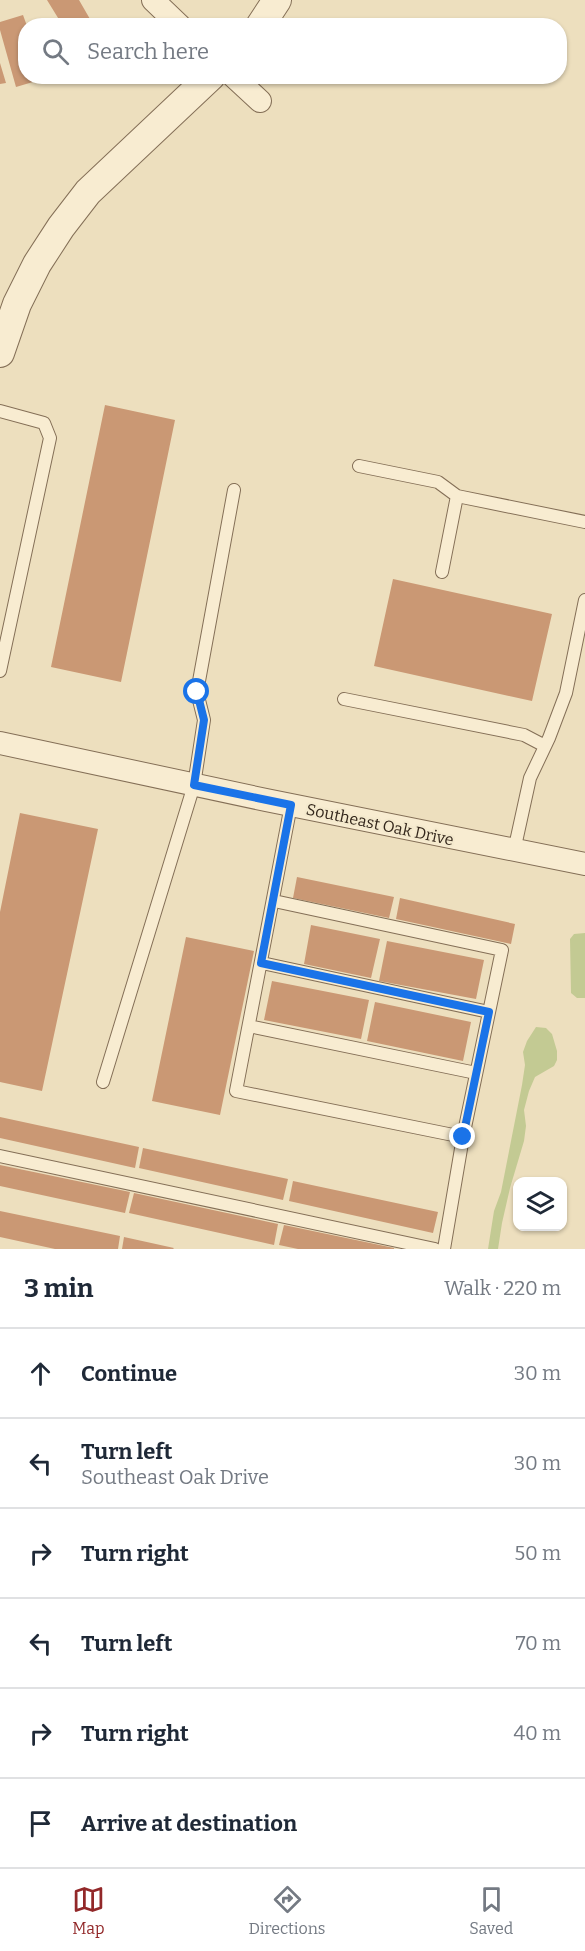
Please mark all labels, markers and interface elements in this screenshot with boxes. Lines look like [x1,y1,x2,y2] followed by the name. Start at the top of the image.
[18,18,567,84] search box
[39,35,72,68] icon: search
[87,38,209,65] text: Search here
[183,678,209,704] route start
[304,800,455,849] street label: Southeast Oak Drive
[449,1123,475,1149] route end
[513,1177,567,1231] map controls
[513,1177,567,1231] button: layers
[24,1273,93,1304] text: 3 min
[444,1276,561,1300] text: Walk · 220 m
[24,1357,57,1390] icon: ahead
[81,1360,177,1387] text: Continue
[514,1361,561,1385] text: 30 m
[81,1438,173,1465] text: Turn left
[24,1447,57,1480] icon: left
[514,1451,561,1475] text: 30 m
[81,1465,269,1489] text: Southeast Oak Drive
[24,1537,57,1570] icon: right
[81,1540,189,1567] text: Turn right
[514,1541,561,1565] text: 50 m
[24,1627,57,1660] icon: left
[81,1630,173,1657] text: Turn left
[515,1631,561,1655] text: 70 m
[24,1717,57,1750] icon: right
[81,1720,189,1747] text: Turn right
[513,1721,561,1745] text: 40 m
[24,1807,57,1840] icon: arrive
[81,1810,297,1837] text: Arrive at destination
[72,1883,105,1938] tab: Map
[249,1883,326,1938] tab: Directions
[469,1883,513,1938] tab: Saved

